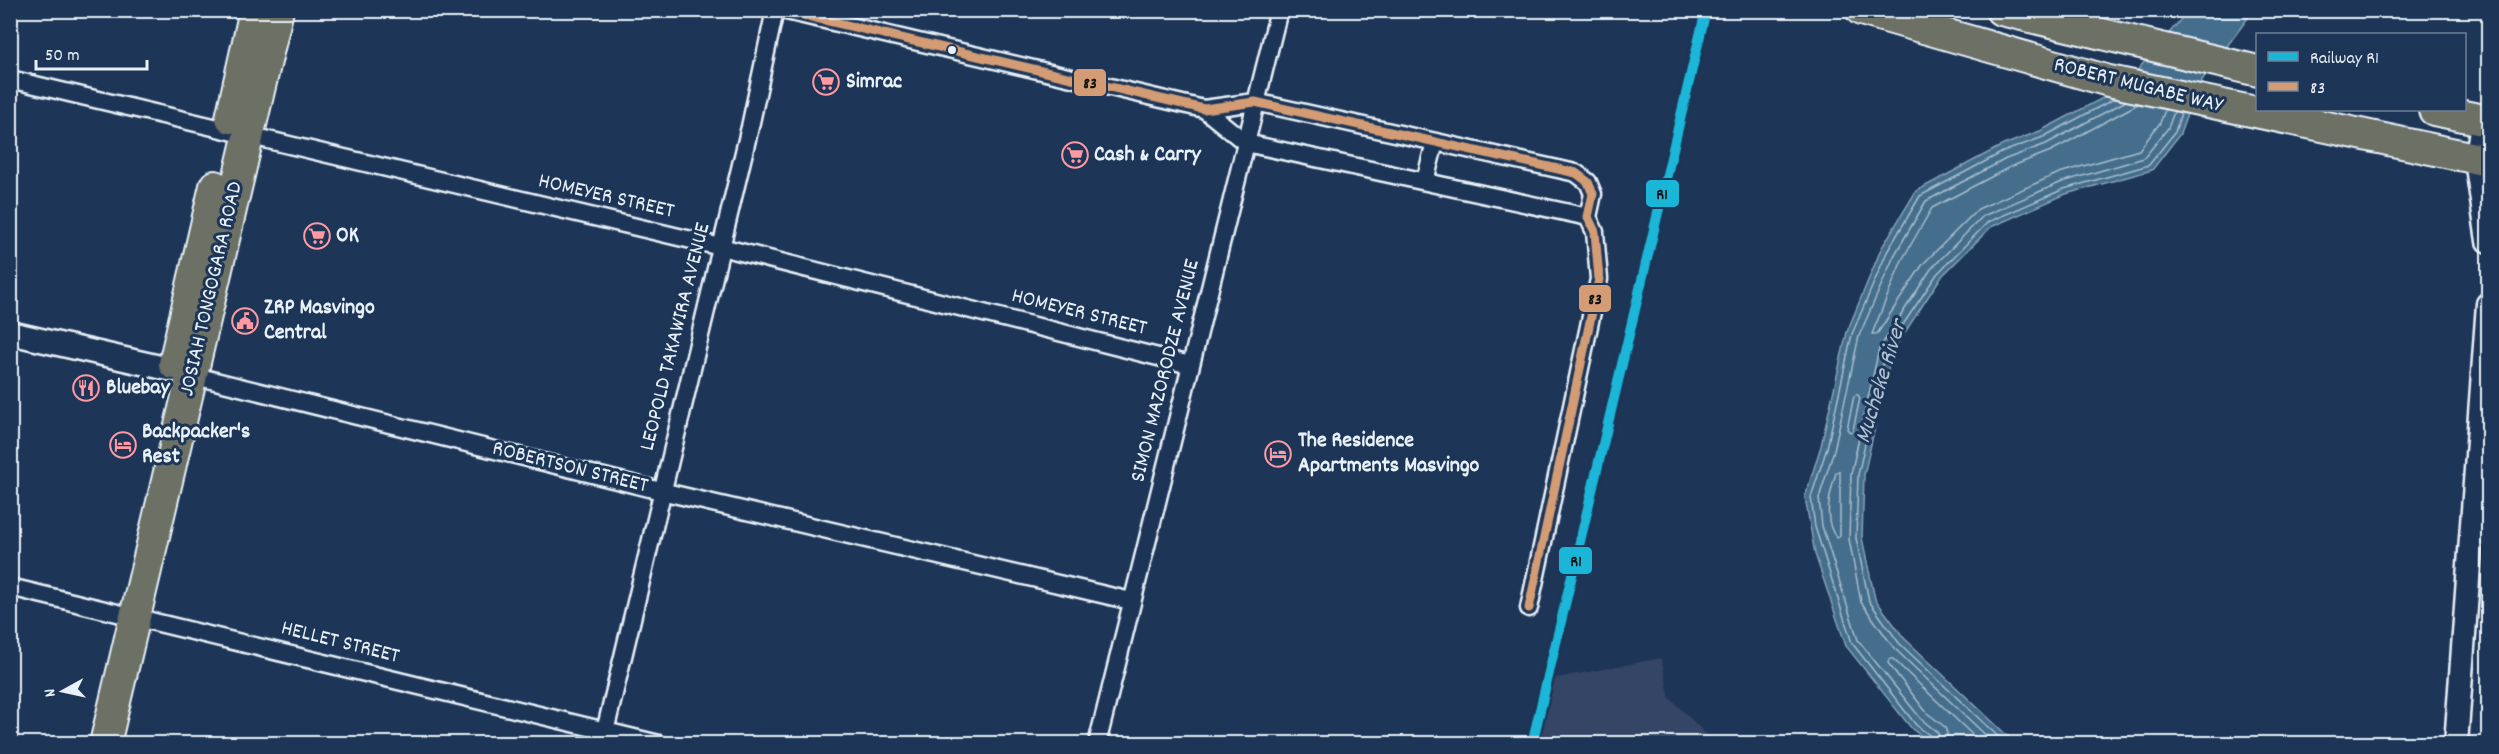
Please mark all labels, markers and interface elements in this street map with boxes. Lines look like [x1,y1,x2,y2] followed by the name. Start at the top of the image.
[36,33,147,71] scale bar
[2256,33,2466,111] legend
[45,44,80,69] text: 50 m
[946,44,958,56] unlabelled marker
[2310,47,2379,72] text: Railway R1
[2050,50,2227,122] street label: ROBERT MUGABE WAY
[811,67,841,97] supermarket icon: Simrac
[846,67,902,98] place label: Simrac
[1073,68,1107,97] line badge: 83
[1083,73,1097,96] text: 83
[2310,77,2325,102] text: 83
[1060,140,1090,170] supermarket icon: Cash & Carry
[1094,140,1202,171] place label: Cash & Carry
[535,166,677,228] street label: HOMEYER STREET
[172,179,252,399] street label: JOSIAH TONGOGARA ROAD
[1645,179,1680,208] line badge: R1
[1656,184,1668,207] text: R1
[633,220,719,454] street label: LEOPOLD TAKAWIRA AVENUE
[302,221,332,251] supermarket icon: OK
[336,221,359,252] place label: OK
[1123,256,1209,486] street label: SIMON MAZORODZE AVENUE
[1008,281,1150,345] street label: HOMEYER STREET
[1578,284,1612,313] line badge: 83
[1588,289,1602,312] text: 83
[264,293,375,349] place label: ZRP Masvingo Central
[230,306,260,336] public building icon: ZRP Masvingo Central
[1847,313,1918,448] water label: Mucheke River
[71,373,101,403] restaurant icon: Bluebay
[106,373,171,404] place label: Bluebay
[142,417,250,473] place label: Backpacker's Rest
[1298,426,1480,482] place label: The Residence Apartments Masvingo
[108,430,138,460] hotel icon: Backpacker's Rest
[489,434,651,502] street label: ROBERTSON STREET
[1263,439,1293,469] hotel icon: The Residence Apartments Masvingo
[1558,546,1593,575] line badge: R1
[1570,551,1582,574] text: R1
[278,613,403,673] street label: HELLET STREET
[33,661,93,721] north arrow
[39,687,63,698] text: N

